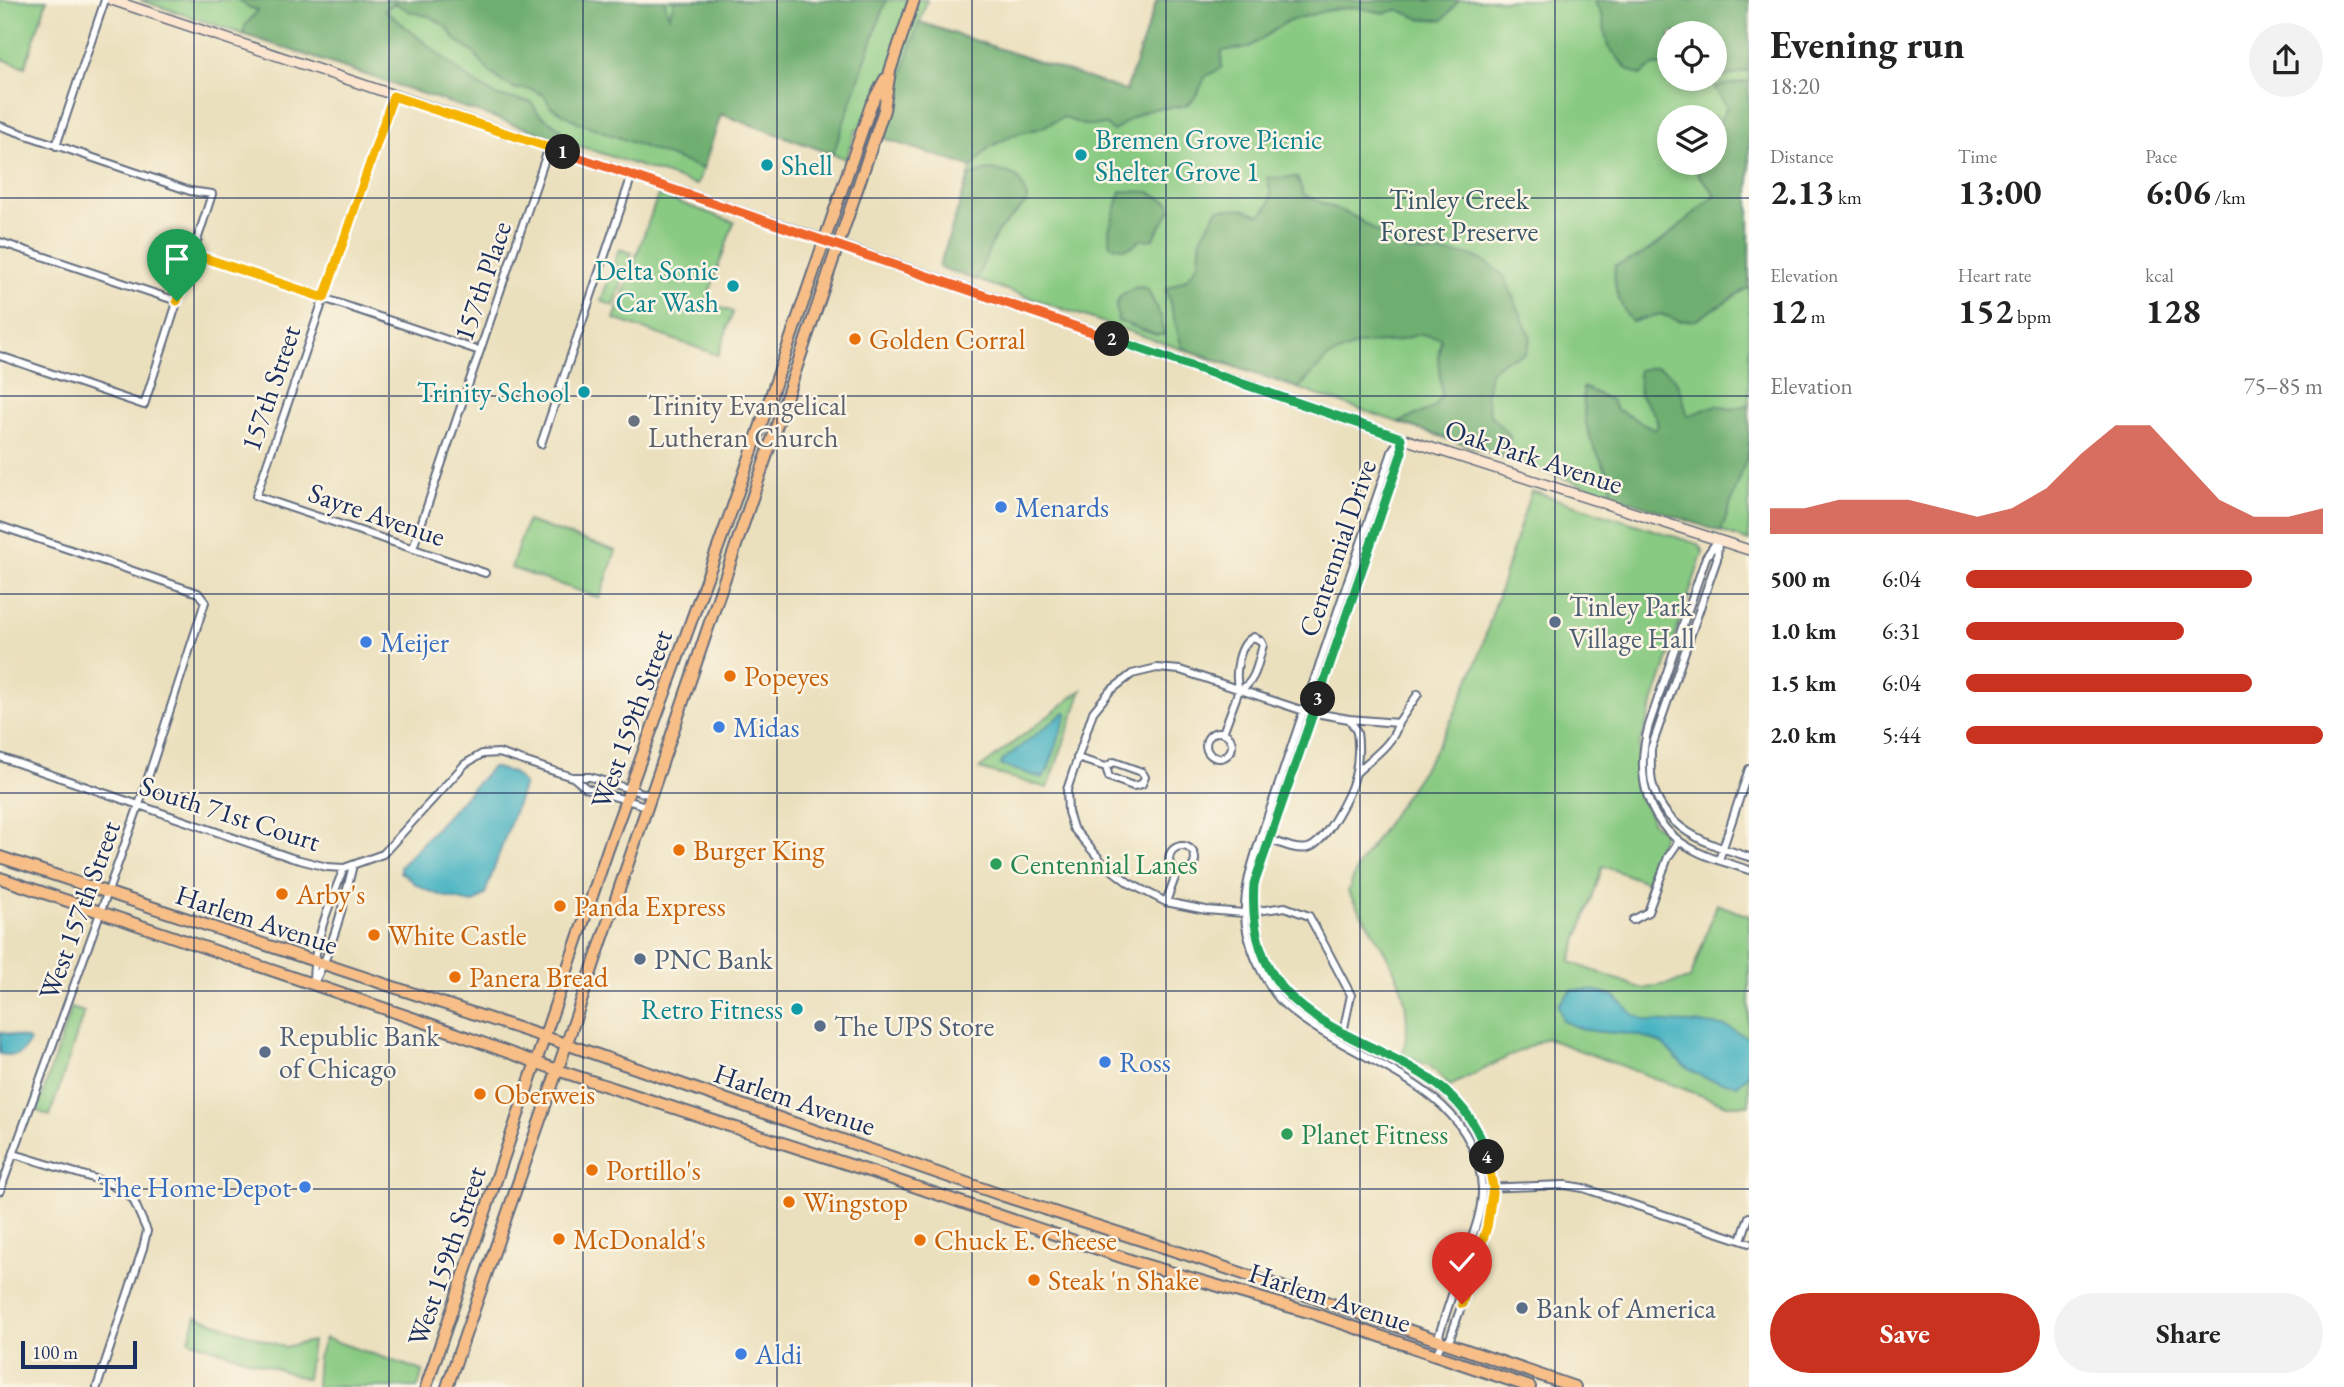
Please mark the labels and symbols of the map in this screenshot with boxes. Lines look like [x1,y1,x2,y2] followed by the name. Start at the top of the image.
[1095,121,1322,189] place label: Bremen Grove Picnic Shelter Grove 1
[546,134,580,170] pin: 1
[781,147,833,183] place label: Shell
[1073,147,1089,163] marker: Bremen Grove Picnic Shelter Grove 1
[759,157,775,173] marker: Shell
[1380,181,1538,249] park label: Tinley Creek Forest Preserve
[445,216,519,346] street label: 157th Place
[147,229,207,301] pin
[595,252,719,320] place label: Delta Sonic Car Wash
[725,278,741,294] marker: Delta Sonic Car Wash
[232,320,308,456] street label: 157th Street
[869,321,1026,357] place label: Golden Corral
[1094,322,1130,356] pin: 2
[847,331,863,347] marker: Golden Corral
[417,374,570,410] place label: Trinity School
[576,384,592,400] marker: Trinity School
[648,387,847,455] place label: Trinity Evangelical Lutheran Church
[1440,410,1628,502] street label: Oak Park Avenue
[626,413,642,429] marker: Trinity Evangelical Lutheran Church
[1290,455,1384,641] street label: Centennial Drive
[304,474,450,554] street label: Sayre Avenue
[1015,489,1109,525] place label: Menards
[993,499,1009,515] marker: Menards
[1569,588,1695,656] place label: Tinley Park Village Hall
[1547,614,1563,630] marker: Tinley Park Village Hall
[380,624,450,660] place label: Meijer
[582,624,680,813] street label: West 159th Street
[358,634,374,650] marker: Meijer
[744,658,829,694] place label: Popeyes
[722,668,738,684] marker: Popeyes
[1300,682,1336,716] pin: 3
[733,709,799,745] place label: Midas
[711,719,727,735] marker: Midas
[135,767,325,859] street label: South 71st Court
[30,815,128,1004] street label: West 157th Street
[693,832,825,868] place label: Burger King
[671,842,687,858] marker: Burger King
[1010,846,1198,882] place label: Centennial Lanes
[988,856,1004,872] marker: Centennial Lanes
[171,876,343,962] street label: Harlem Avenue
[295,876,365,912] place label: Arby's
[274,886,290,902] marker: Arby's
[574,888,726,924] place label: Panda Express
[552,898,568,914] marker: Panda Express
[388,917,527,953] place label: White Castle
[366,927,382,943] marker: White Castle
[654,941,774,977] place label: PNC Bank
[632,951,648,967] marker: PNC Bank
[469,959,609,995] place label: Panera Bread
[447,969,463,985] marker: Panera Bread
[641,991,783,1027] place label: Retro Fitness
[789,1001,805,1017] marker: Retro Fitness
[834,1008,994,1044] place label: The UPS Store
[279,1018,440,1086] place label: Republic Bank of Chicago
[812,1018,828,1034] marker: The UPS Store
[257,1044,273,1060] marker: Republic Bank of Chicago
[1119,1044,1171,1080] place label: Ross
[1097,1054,1113,1070] marker: Ross
[709,1055,881,1143] street label: Harlem Avenue
[494,1076,595,1112] place label: Oberweis
[472,1086,488,1102] marker: Oberweis
[1301,1116,1448,1152] place label: Planet Fitness
[1279,1126,1295,1142] marker: Planet Fitness
[1470,1140,1504,1174] pin: 4
[606,1152,701,1188] place label: Portillo's
[398,1161,494,1351] street label: West 159th Street
[584,1162,600,1178] marker: Portillo's
[97,1169,291,1205] place label: The Home Depot
[297,1179,313,1195] marker: The Home Depot
[803,1184,908,1220] place label: Wingstop
[781,1194,797,1210] marker: Wingstop
[573,1221,706,1257] place label: McDonald's
[934,1222,1117,1258] place label: Chuck E. Cheese
[551,1231,567,1247] marker: McDonald's
[912,1232,928,1248] marker: Chuck E. Cheese
[1432,1232,1492,1304] pin
[1244,1254,1416,1340] street label: Harlem Avenue
[1048,1262,1199,1298] place label: Steak 'n Shake
[1026,1272,1042,1288] marker: Steak 'n Shake
[1536,1290,1717,1326] place label: Bank of America
[1514,1300,1530,1316] marker: Bank of America
[754,1336,802,1372] place label: Aldi
[21,1338,136,1370] scale bar
[733,1346,749,1362] marker: Aldi

